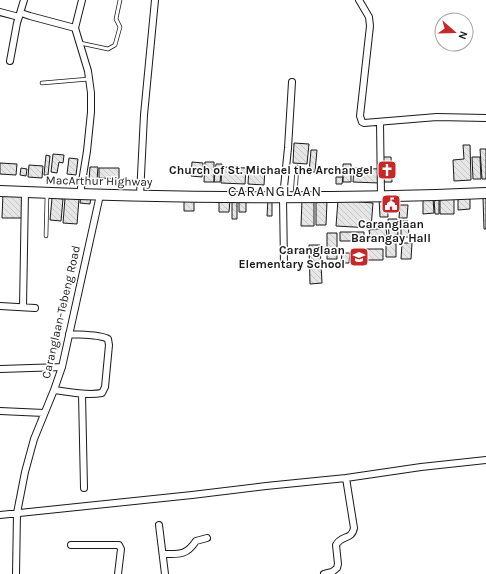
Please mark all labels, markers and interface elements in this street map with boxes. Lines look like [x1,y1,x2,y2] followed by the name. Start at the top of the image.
[434,12,474,52] north arrow
[455,29,470,41] text: N
[376,159,398,181] church icon: Church of St. Michael the Archangel
[169,163,373,177] place label: Church of St. Michael the Archangel
[45,173,153,189] street label: MacArthur Highway
[228,183,322,200] district label: CARANGLAAN
[380,193,402,215] public building icon: Caranglaan Barangay Hall
[351,217,431,245] place label: Caranglaan Barangay Hall
[238,243,345,271] place label: Caranglaan Elementary School
[39,244,83,380] street label: Caranglaan-Tebeng Road
[348,246,370,268] school or university icon: Caranglaan Elementary School

